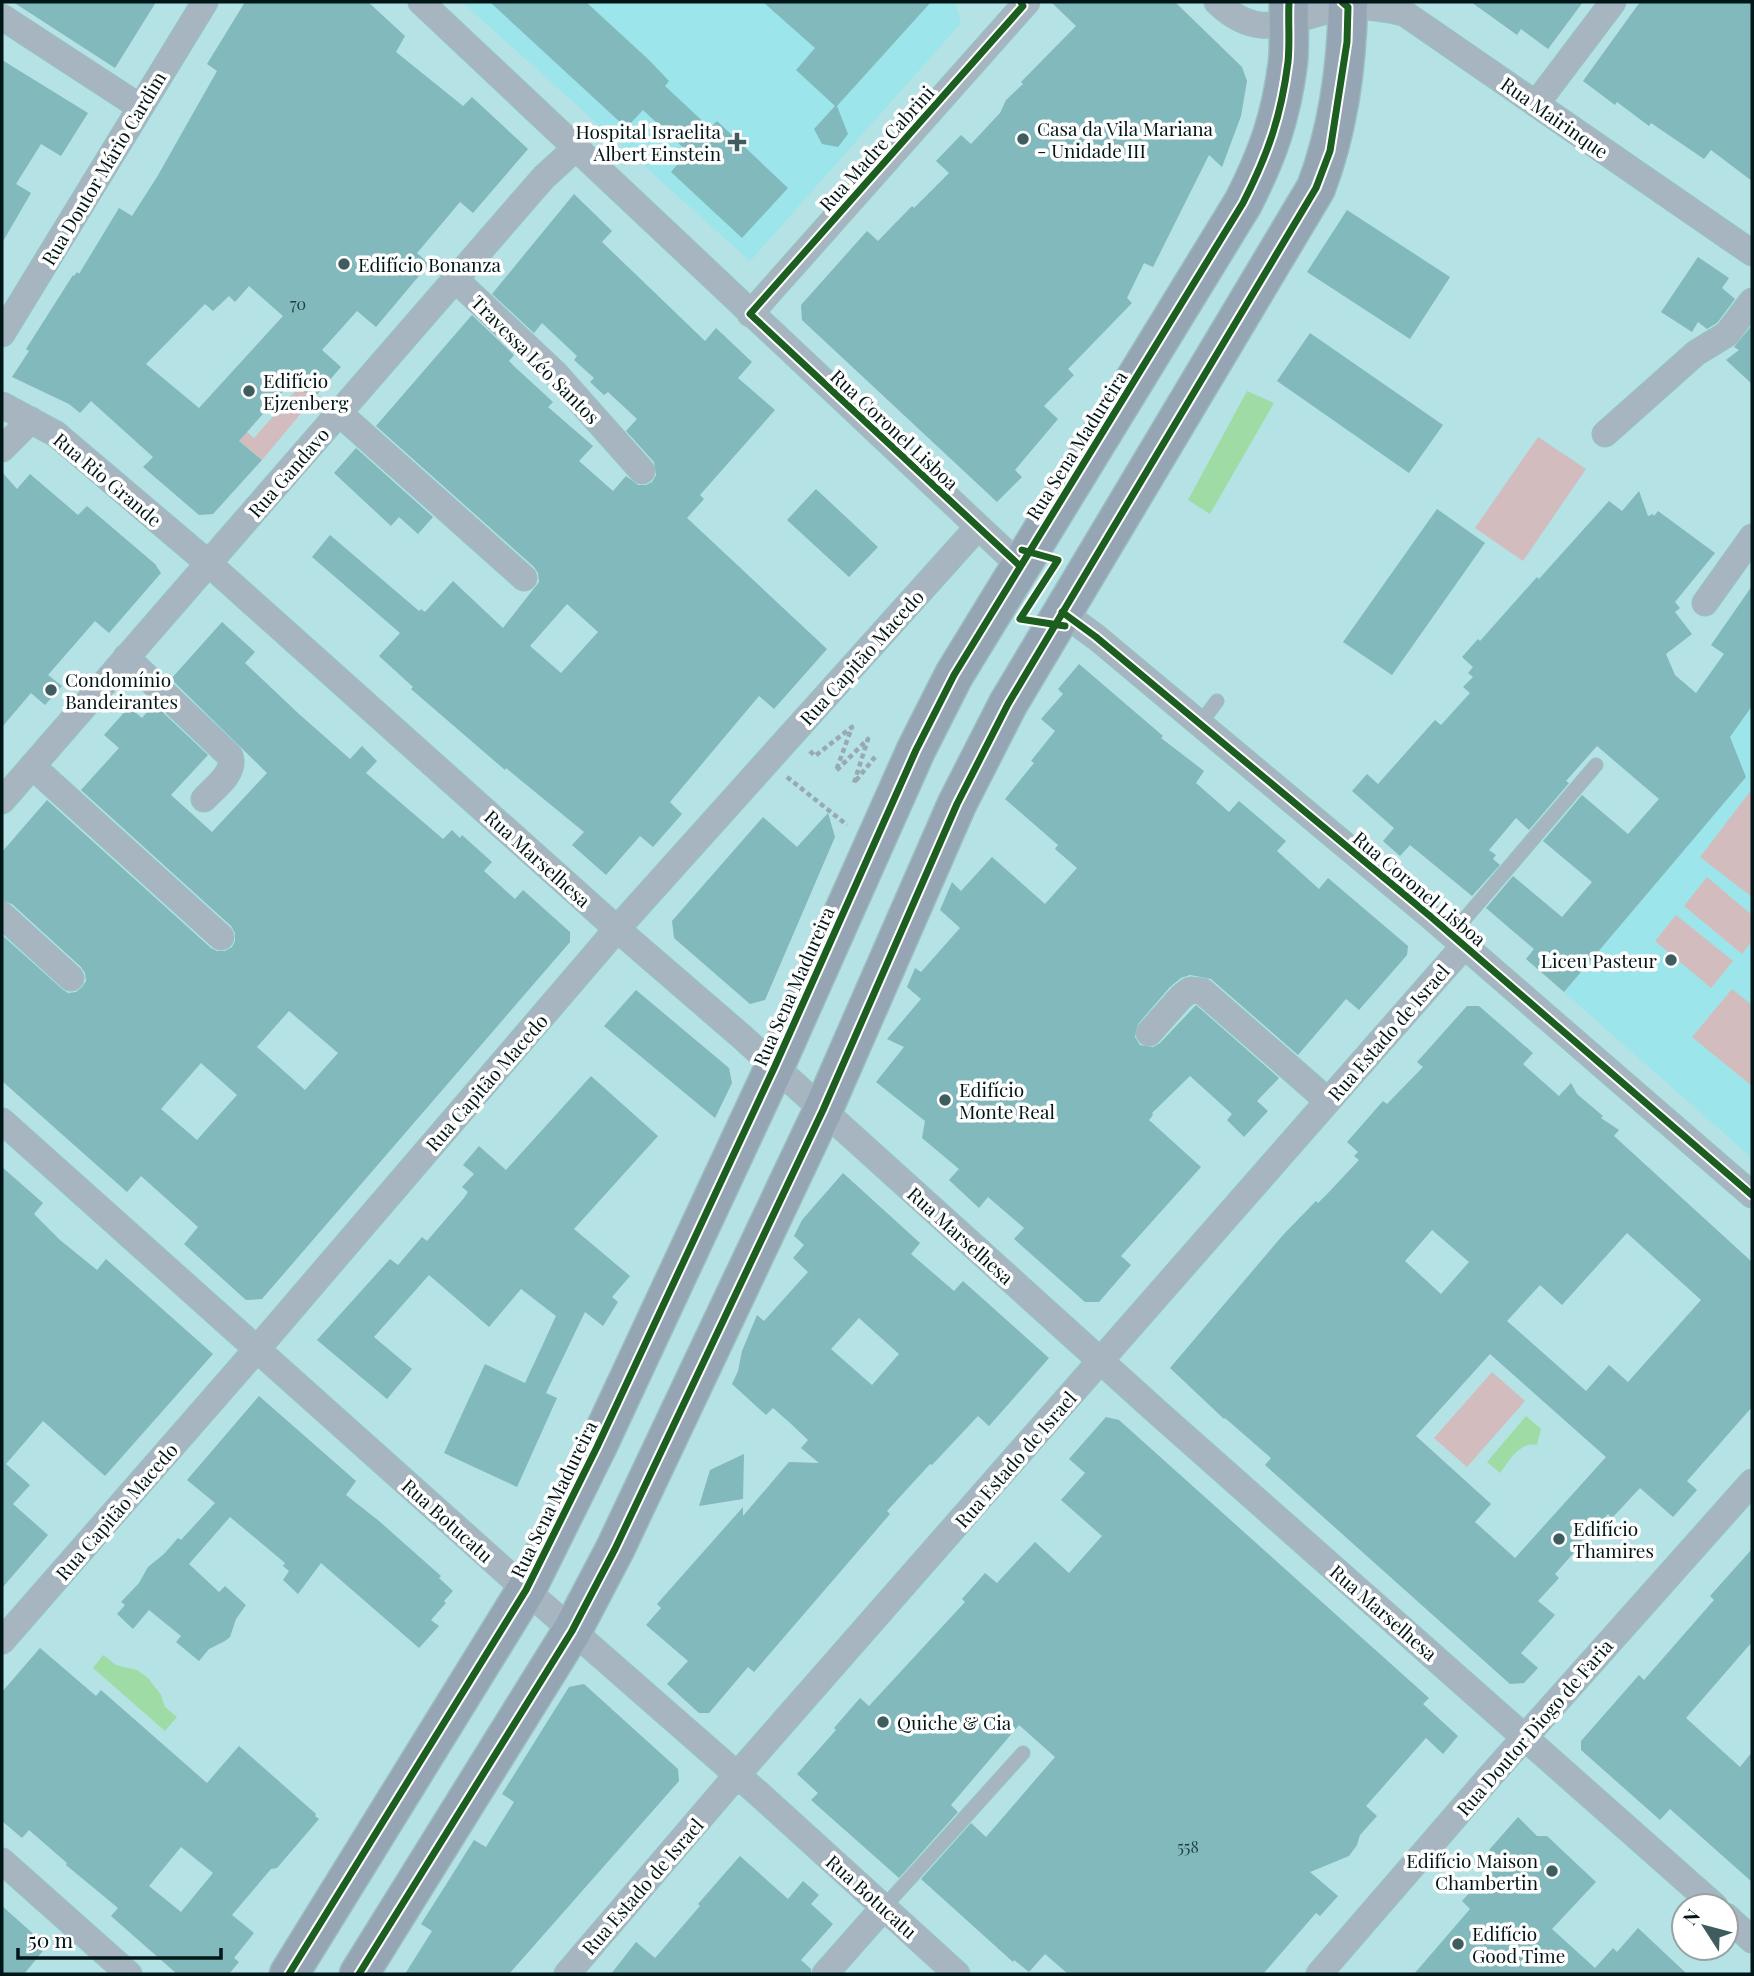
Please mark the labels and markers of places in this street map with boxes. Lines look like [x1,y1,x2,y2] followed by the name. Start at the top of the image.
[1037,115,1213,163] place label: Casa da Vila Mariana - Unidade III
[576,118,722,166] place label: Hospital Israelita Albert Einstein
[1015,131,1031,147] marker: Casa da Vila Mariana - Unidade III
[727,132,747,152] marker: Hospital Israelita Albert Einstein
[358,251,501,277] place label: Edifício Bonanza
[336,256,352,272] marker: Edifício Bonanza
[263,367,348,415] place label: Edifício Ejzenberg
[241,383,257,399] marker: Edifício Ejzenberg
[65,666,178,714] place label: Condomínio Bandeirantes
[43,682,59,698] marker: Condomínio Bandeirantes
[1541,947,1658,973] place label: Liceu Pasteur
[1663,952,1679,968] marker: Liceu Pasteur
[959,1076,1055,1124] place label: Edifício Monte Real
[937,1092,953,1108] marker: Edifício Monte Real
[1573,1515,1654,1563] place label: Edifício Thamires
[1551,1531,1567,1547] marker: Edifício Thamires
[897,1709,1012,1735] place label: Quiche & Cia
[875,1714,891,1730] marker: Quiche & Cia
[1406,1847,1539,1895] place label: Edifício Maison Chambertin
[1544,1863,1560,1879] marker: Edifício Maison Chambertin
[1472,1920,1565,1968] place label: Edifício Good Time
[1450,1936,1466,1952] marker: Edifício Good Time

